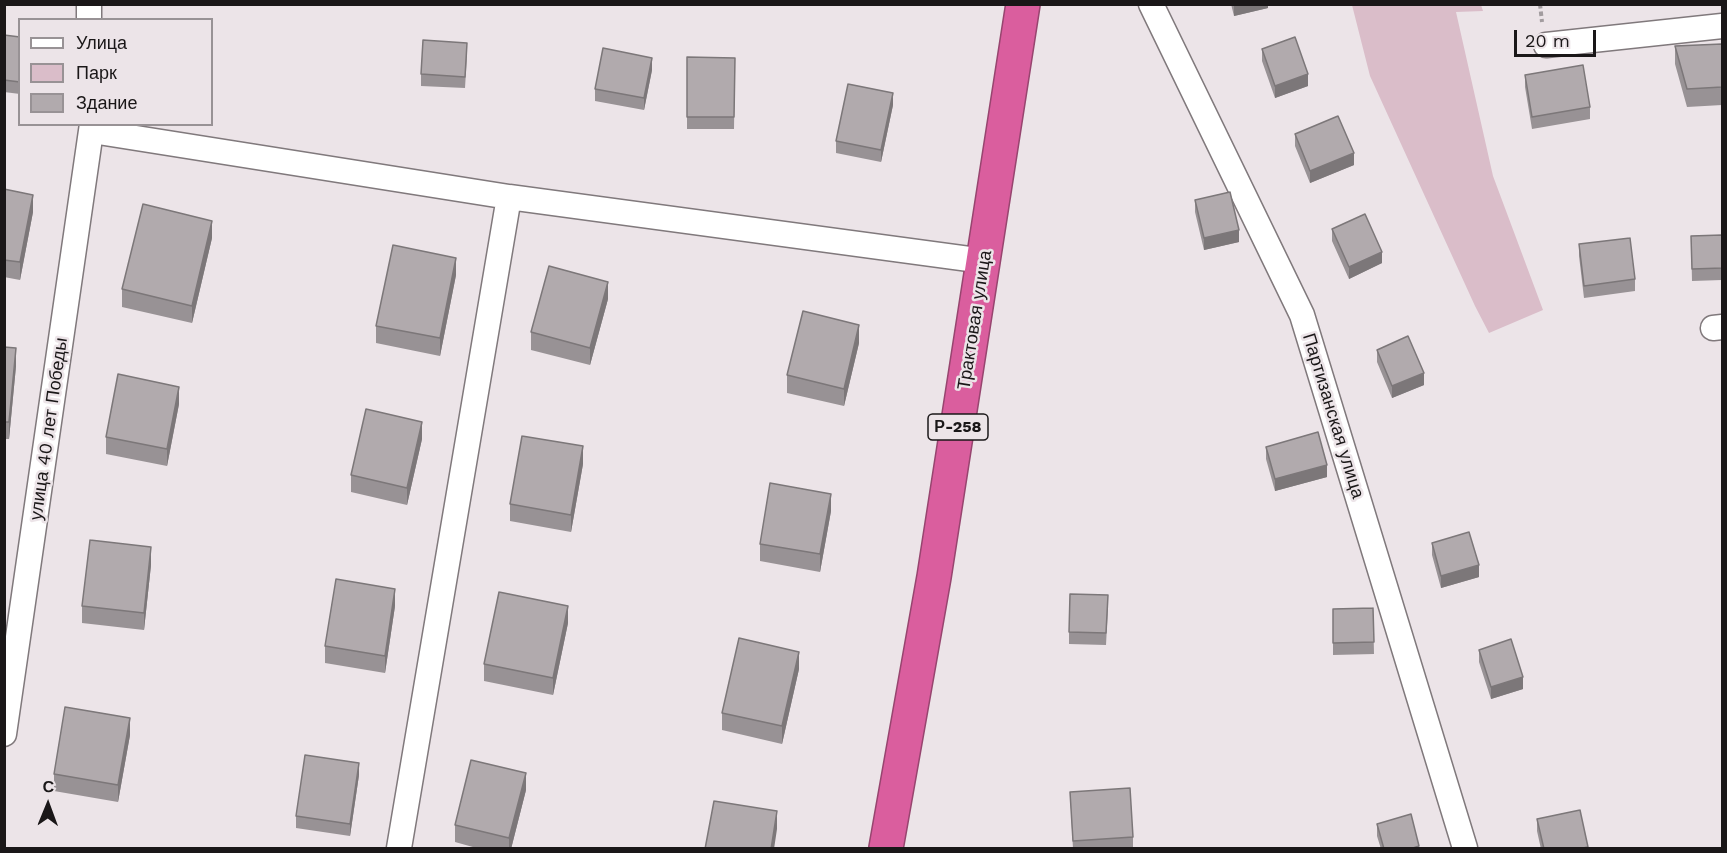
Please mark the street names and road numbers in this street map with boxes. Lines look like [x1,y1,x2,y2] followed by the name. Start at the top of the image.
[953,249,997,391] street label: Трактовая улица
[1298,331,1368,501] street label: Партизанская улица
[25,336,73,522] street label: улица 40 лет Победы
[928,414,988,440] road number: Р-258

